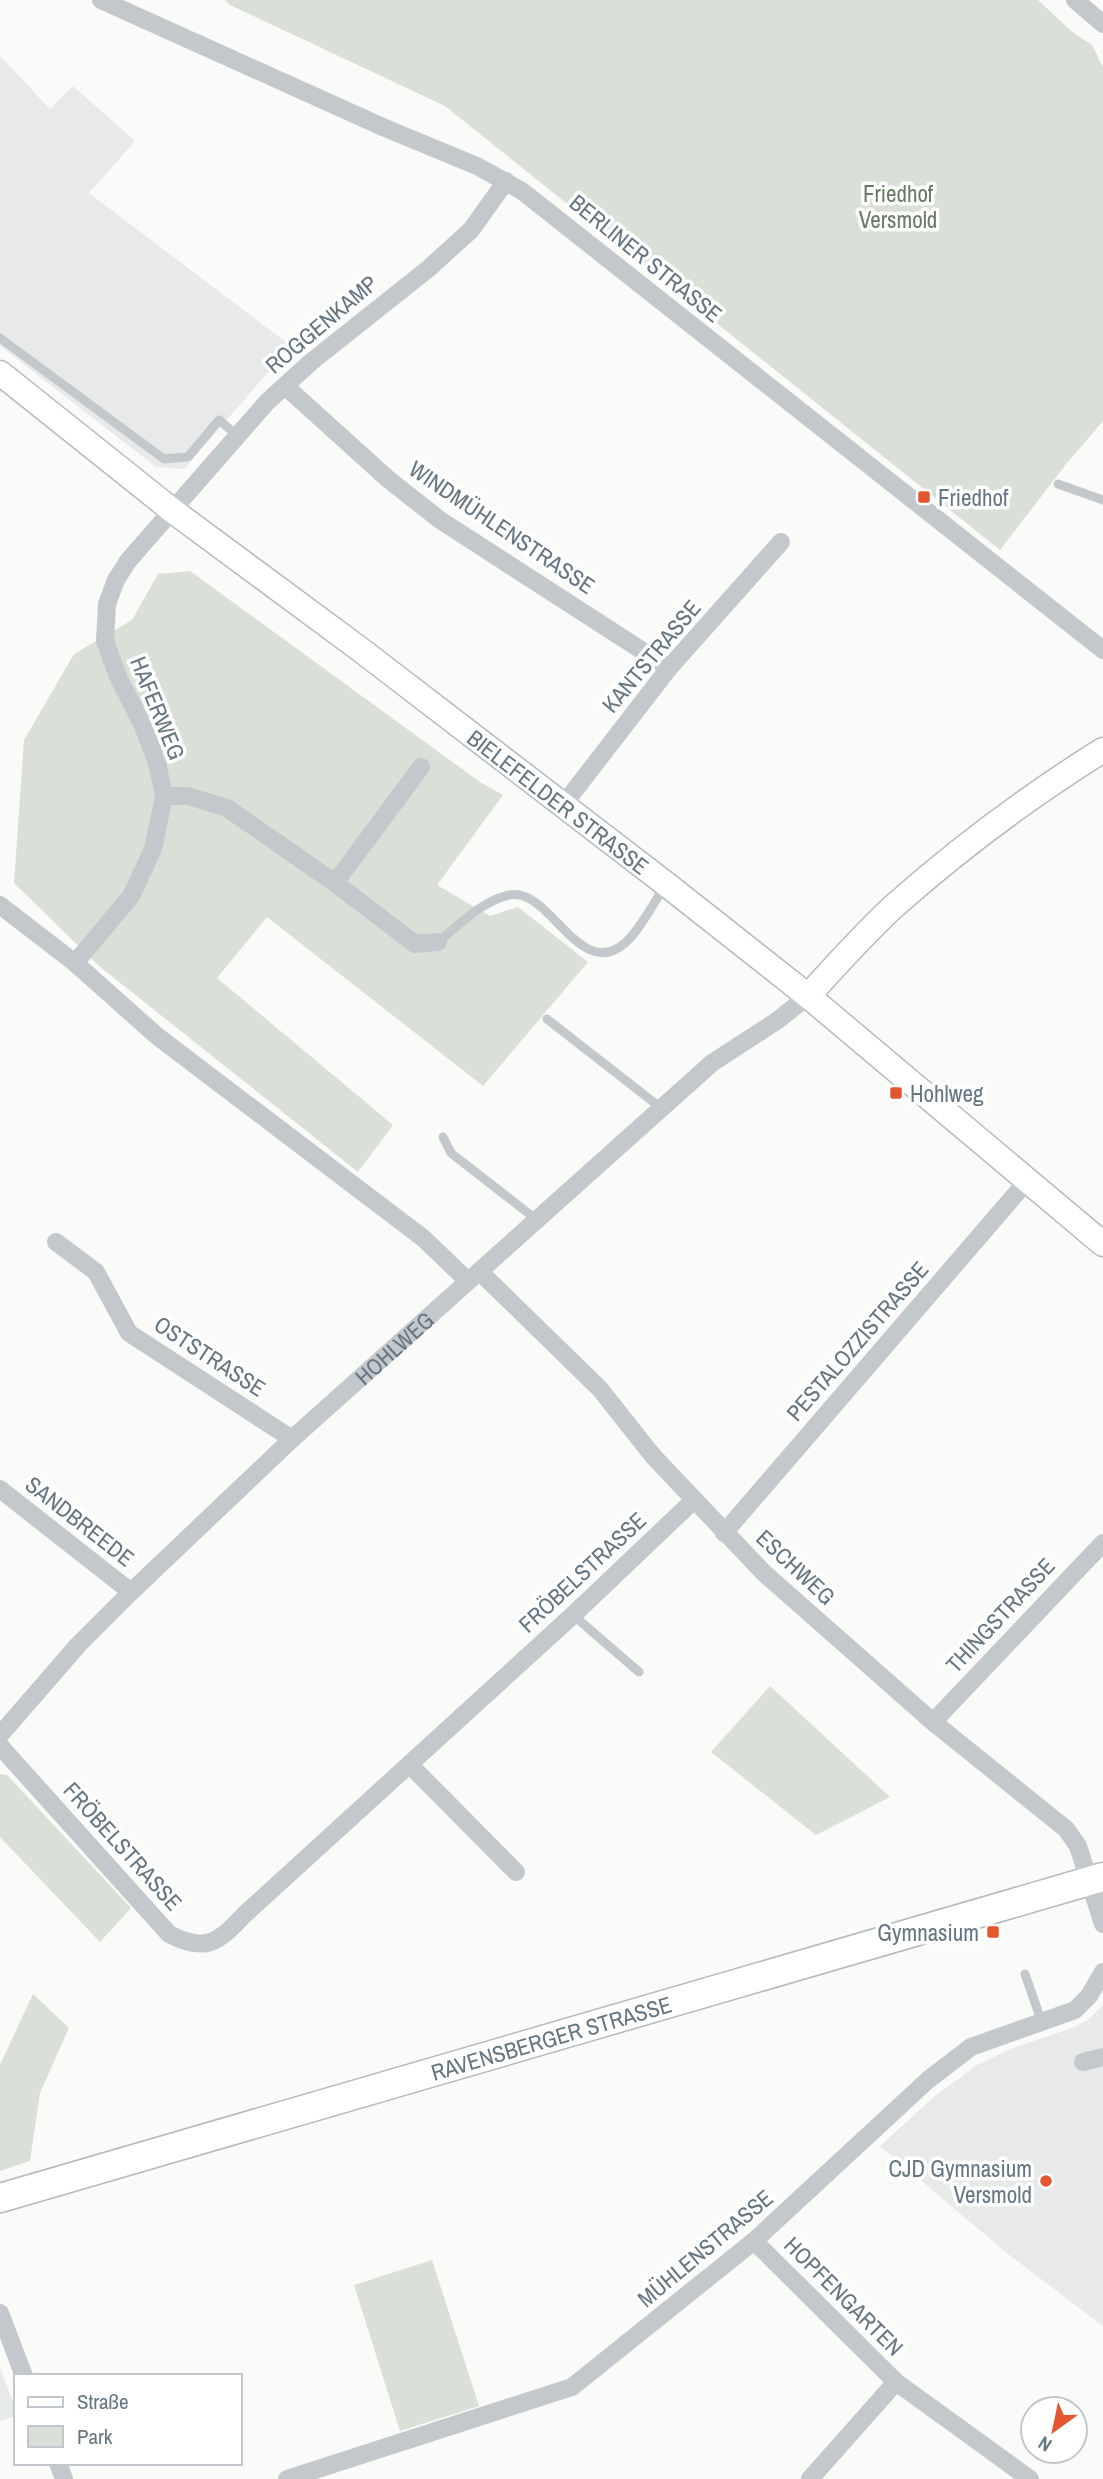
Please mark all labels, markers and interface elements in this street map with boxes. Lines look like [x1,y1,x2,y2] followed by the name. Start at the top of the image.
[859,178,937,235] park label: Friedhof Versmold
[563,187,729,329] street label: BERLINER STRASSE
[258,268,384,380] street label: ROGGENKAMP
[403,453,601,601] street label: WINDMÜHLENSTRASSE
[938,482,1009,513] place label: Friedhof
[916,489,932,505] marker: Friedhof
[595,593,707,719] street label: KANTSTRASSE
[123,652,193,764] street label: HAFERWEG
[461,722,656,881] street label: BIELEFELDER STRASSE
[910,1078,984,1109] place label: Hohlweg
[888,1085,904,1101] marker: Hohlweg
[779,1255,935,1427] street label: PESTALOZZISTRASSE
[348,1304,440,1391] street label: HOHLWEG
[148,1308,272,1404] street label: OSTSTRASSE
[19,1469,141,1573] street label: SANDBREEDE
[512,1505,652,1639] street label: FRÖBELSTRASSE
[750,1522,842,1612] street label: ESCHWEG
[939,1551,1061,1679] street label: THINGSTRASSE
[57,1775,189,1917] street label: FRÖBELSTRASSE
[877,1917,979,1948] place label: Gymnasium
[985,1924,1001,1940] marker: Gymnasium
[427,1988,675,2087] street label: RAVENSBERGER STRASSE
[888,2153,1032,2210] place label: CJD Gymnasium Versmold
[1038,2173,1054,2189] marker: CJD Gymnasium Versmold
[631,2182,779,2314] street label: MÜHLENSTRASSE
[778,2230,910,2362] street label: HOPFENGARTEN
[14,2374,242,2465] legend
[77,2387,129,2416] text: Straße
[1019,2395,1089,2465] north arrow
[77,2422,113,2451] text: Park
[1033,2430,1057,2458] text: N

